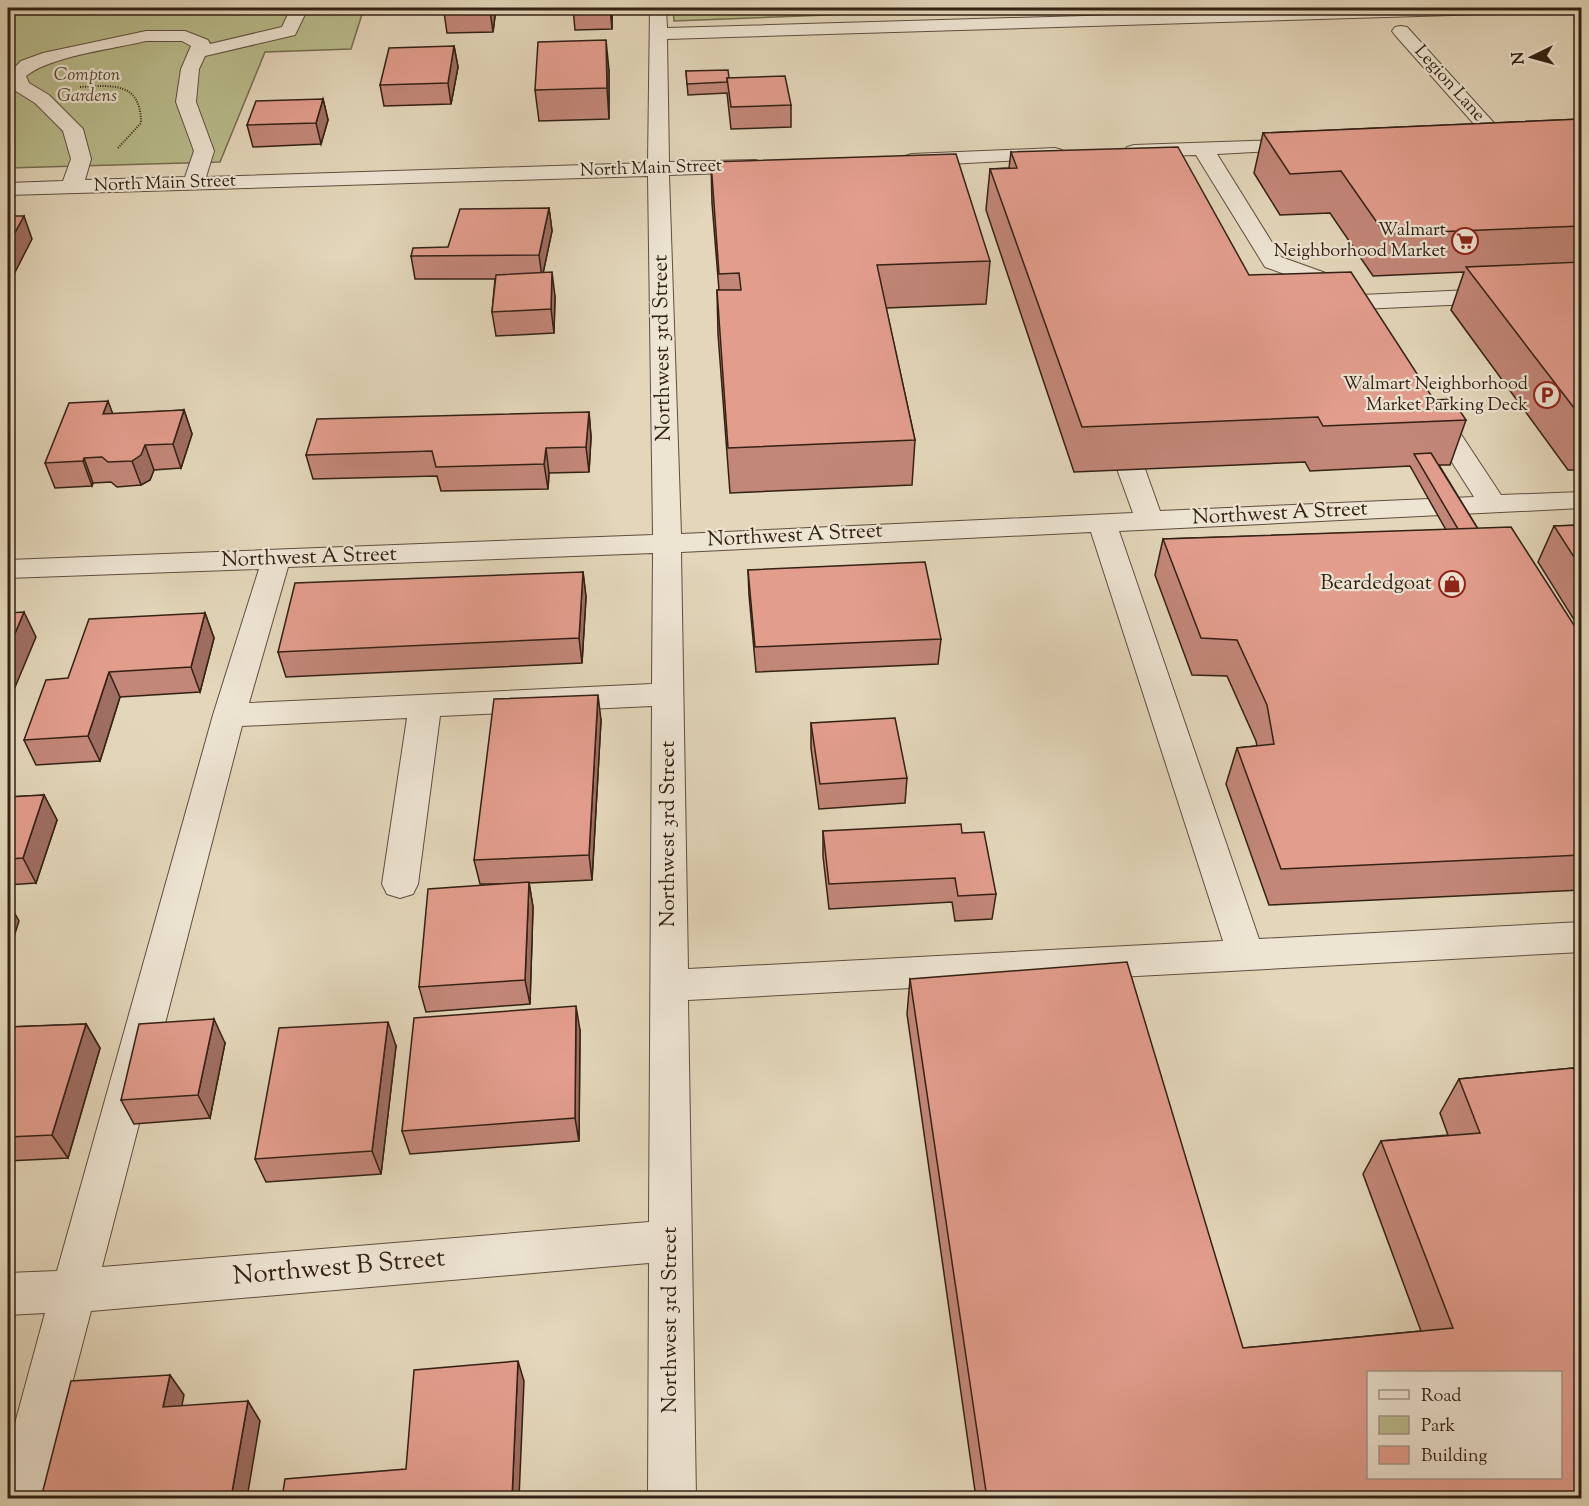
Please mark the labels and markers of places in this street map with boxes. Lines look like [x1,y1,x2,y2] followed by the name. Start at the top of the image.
[1274,218,1446,265] place label: Walmart Neighborhood Market
[1450,226,1480,256] supermarket icon: Walmart Neighborhood Market
[1343,372,1528,419] place label: Walmart Neighborhood Market Parking Deck
[1532,380,1562,410] parking icon: Walmart Neighborhood Market Parking Deck
[1320,569,1432,599] place label: Beardedgoat
[1437,569,1467,599] shop icon: Beardedgoat

